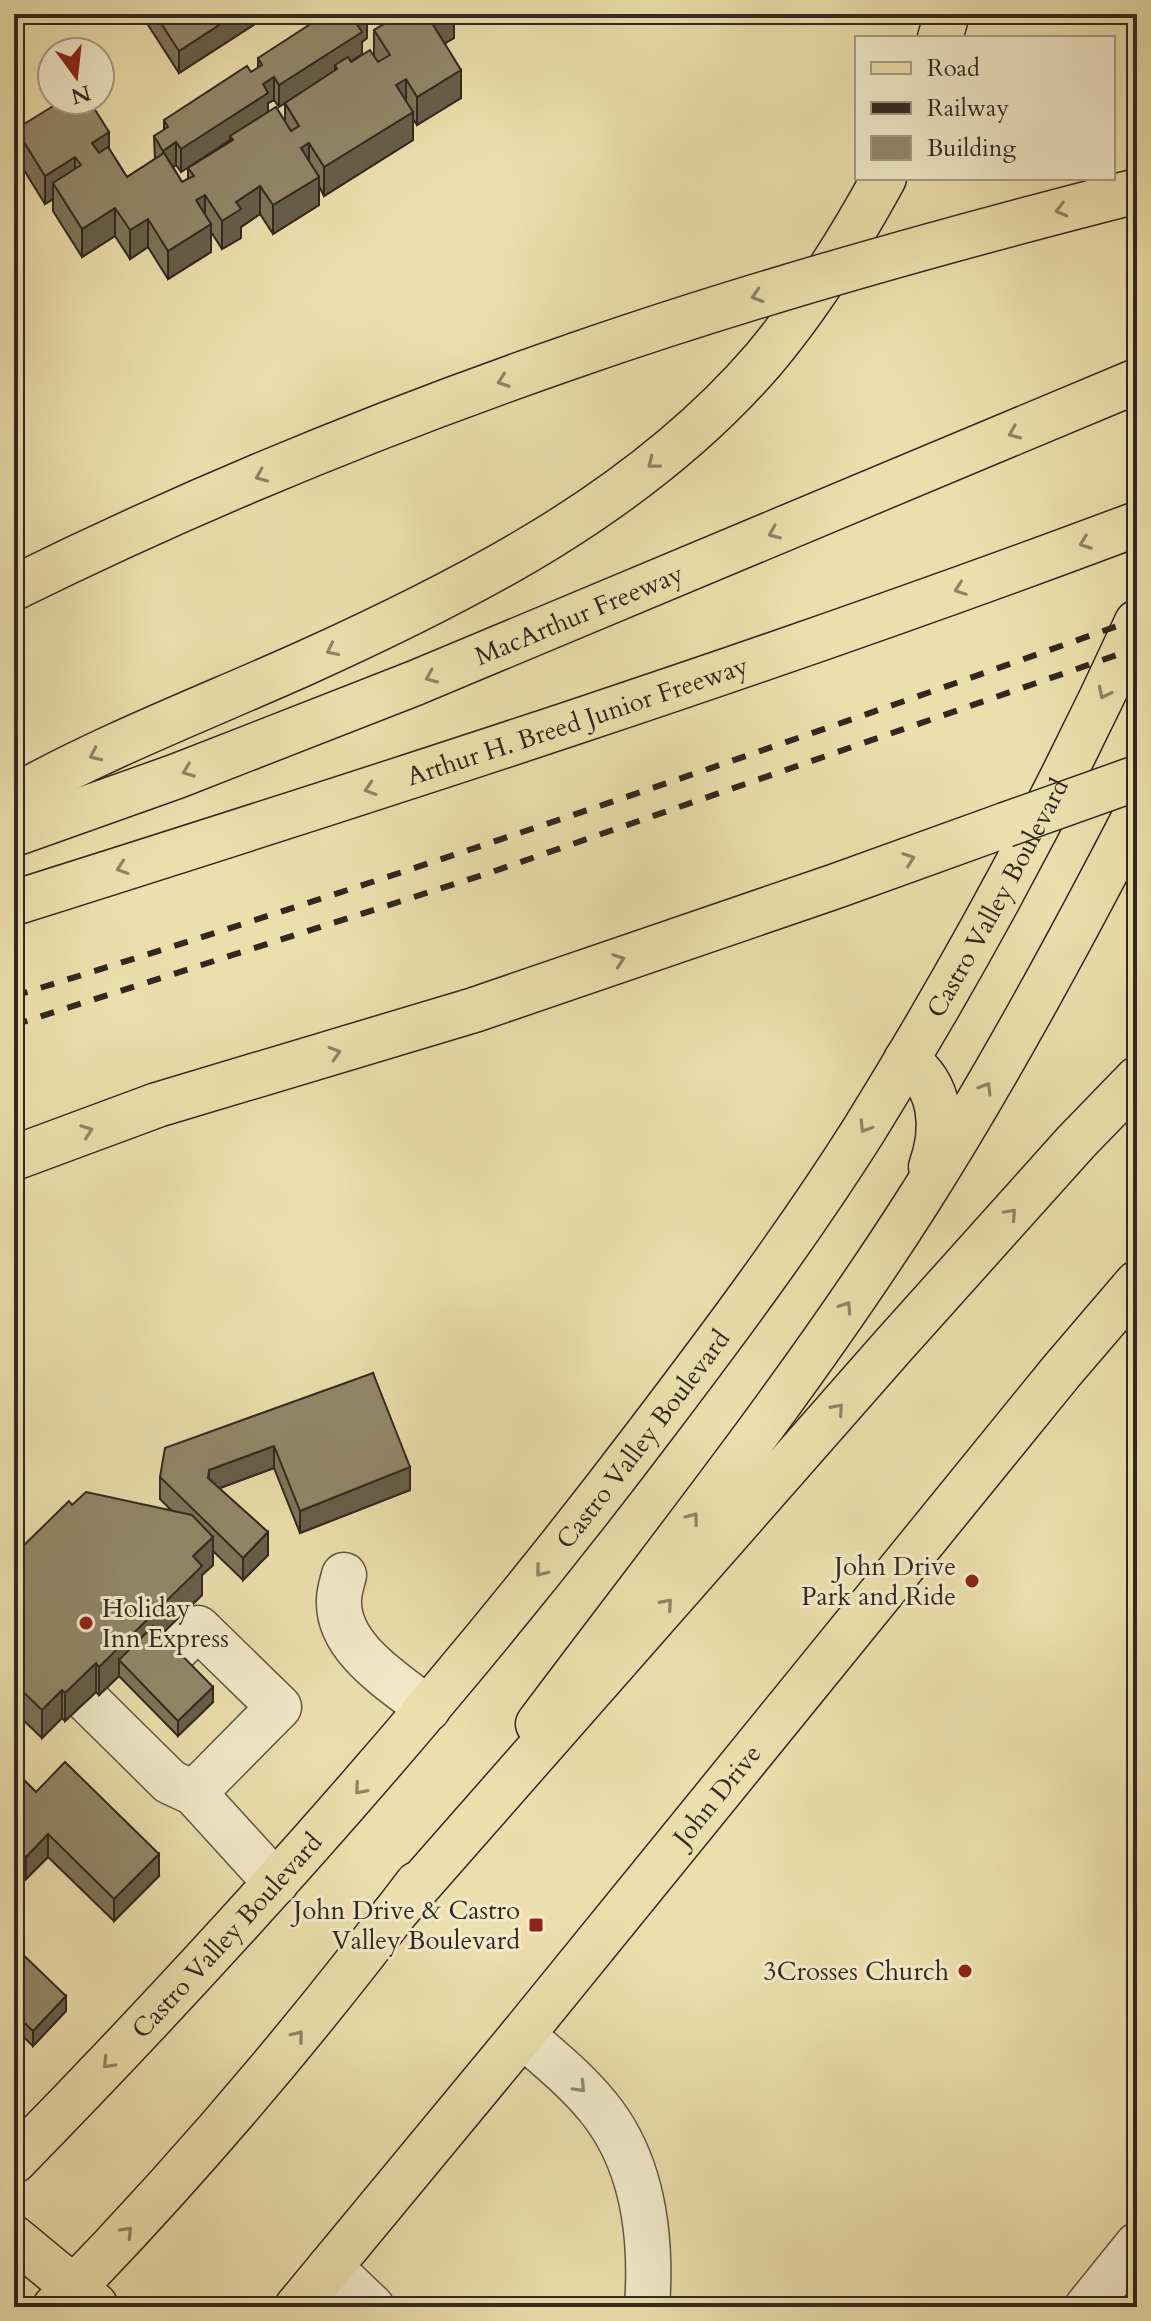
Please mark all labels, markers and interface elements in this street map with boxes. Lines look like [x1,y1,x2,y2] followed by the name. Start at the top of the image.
[36,36,116,116] north arrow
[855,36,1115,180] legend
[927,52,980,85] text: Road
[68,77,94,111] text: N
[927,92,1009,125] text: Railway
[927,132,1017,165] text: Building
[1055,201,1069,218] one-way arrow
[751,287,765,303] one-way arrow
[496,371,510,387] one-way arrow
[1008,423,1022,439] one-way arrow
[647,454,662,468] one-way arrow
[255,466,269,483] one-way arrow
[768,523,782,540] one-way arrow
[1079,533,1093,550] one-way arrow
[469,556,689,674] street label: MacArthur Freeway
[954,579,968,596] one-way arrow
[326,640,341,656] one-way arrow
[402,648,753,794] street label: Arthur H. Breed Junior Freeway
[424,667,439,683] one-way arrow
[1098,684,1114,699] one-way arrow
[88,745,103,761] one-way arrow
[182,761,196,778] one-way arrow
[918,773,1077,1024] street label: Castro Valley Boulevard
[363,780,377,796] one-way arrow
[901,853,915,869] one-way arrow
[116,859,130,875] one-way arrow
[612,953,626,969] one-way arrow
[328,1046,342,1062] one-way arrow
[976,1082,992,1097] one-way arrow
[860,1118,875,1132] one-way arrow
[79,1124,93,1141] one-way arrow
[1001,1209,1015,1224] one-way arrow
[836,1302,851,1316] one-way arrow
[548,1323,738,1556] street label: Castro Valley Boulevard
[828,1403,843,1418] one-way arrow
[684,1512,698,1526] one-way arrow
[801,1549,956,1614] place label: John Drive Park and Ride
[536,1562,550,1577] one-way arrow
[963,1572,981,1590] marker: John Drive Park and Ride
[102,1591,229,1656] place label: Holiday Inn Express
[657,1599,671,1614] one-way arrow
[77,1614,95,1632] marker: Holiday Inn Express
[663,1737,769,1857] street label: John Drive
[355,1779,370,1794] one-way arrow
[124,1825,330,2046] street label: Castro Valley Boulevard
[289,1893,520,1958] place label: John Drive & Castro Valley Boulevard
[527,1916,545,1934] marker: John Drive & Castro Valley Boulevard
[763,1954,949,1989] place label: 3Crosses Church
[956,1962,974,1980] marker: 3Crosses Church
[288,2030,302,2045] one-way arrow
[103,2054,118,2068] one-way arrow
[570,2078,585,2092] one-way arrow
[118,2227,132,2241] one-way arrow

